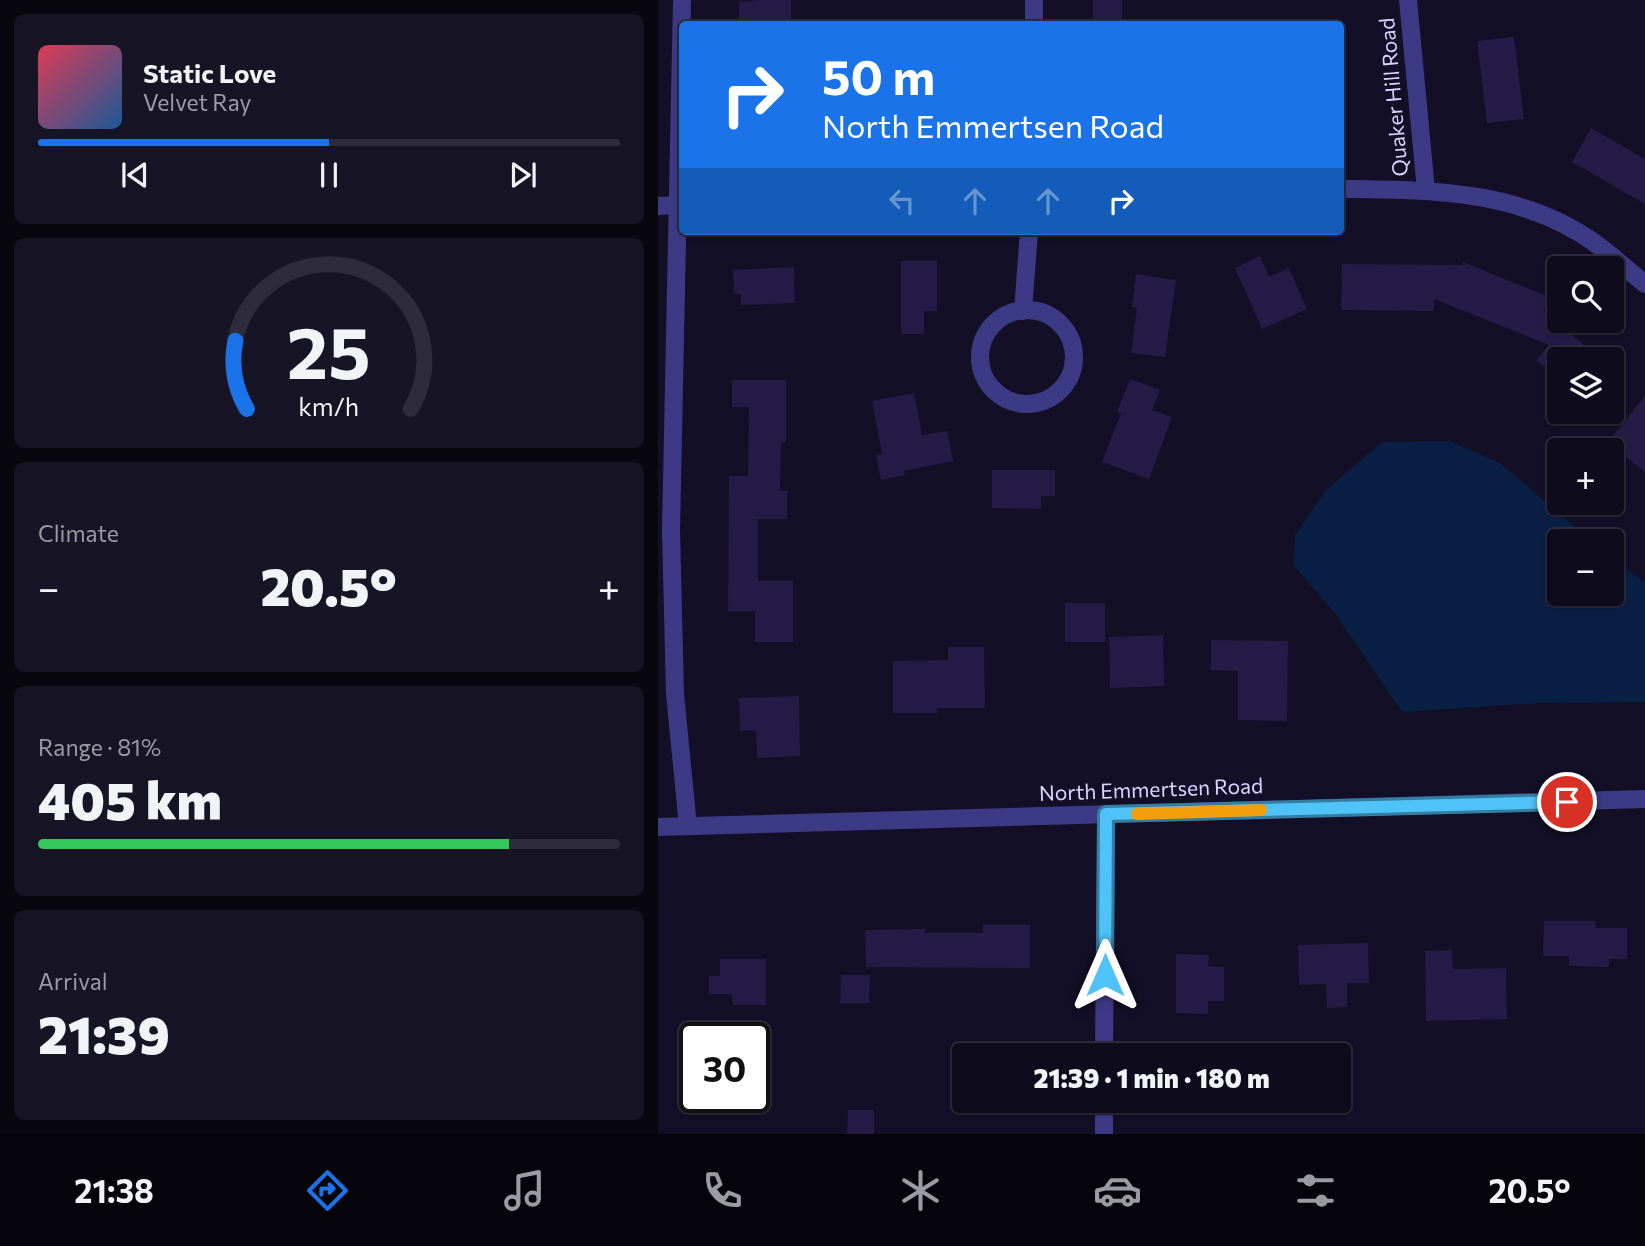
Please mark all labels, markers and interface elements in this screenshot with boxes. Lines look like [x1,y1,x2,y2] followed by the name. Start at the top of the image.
[1373,17,1412,177] street label: Quaker Hill Road
[822,45,935,105] text: 50 m
[707,49,798,140] icon: right
[143,57,276,88] text: Static Love
[143,88,251,116] text: Velvet Ray
[822,105,1164,145] text: North Emmertsen Road
[116,156,154,194] icon: previous
[310,156,348,194] icon: pause
[504,156,542,194] icon: next
[883,182,921,220] icon: left
[956,182,994,220] icon: ahead
[1029,182,1067,220] icon: ahead
[1102,182,1140,220] icon: right
[1547,256,1624,606] map controls
[1547,256,1624,333] button: search
[287,305,371,394] text: 25
[1547,347,1624,424] button: layers
[299,391,359,421] text: km/h
[1547,438,1624,515] button: +
[38,519,119,547] text: Climate
[1547,529,1624,606] button: −
[260,553,397,617] text: 20.5°
[38,563,60,610] text: −
[598,563,620,610] text: +
[38,733,161,761] text: Range · 81%
[38,767,222,831] text: 405 km
[1038,772,1263,805] street label: North Emmertsen Road
[1537,772,1597,832] pin
[1548,783,1586,821] icon: arrive
[1068,938,1142,1012] position arrow
[38,967,108,995] text: Arrival
[38,1001,170,1065] text: 21:39
[679,1022,770,1113] speed limit sign: 30
[1033,1062,1270,1093] text: 21:39 · 1 min · 180 m
[303,1166,352,1215] icon: directions
[500,1166,549,1215] icon: music
[698,1166,747,1215] icon: phone
[896,1166,945,1215] icon: climate
[1093,1166,1142,1215] icon: car
[1291,1166,1340,1215] icon: filters
[74,1170,154,1210] text: 21:38
[1489,1170,1571,1210] text: 20.5°

